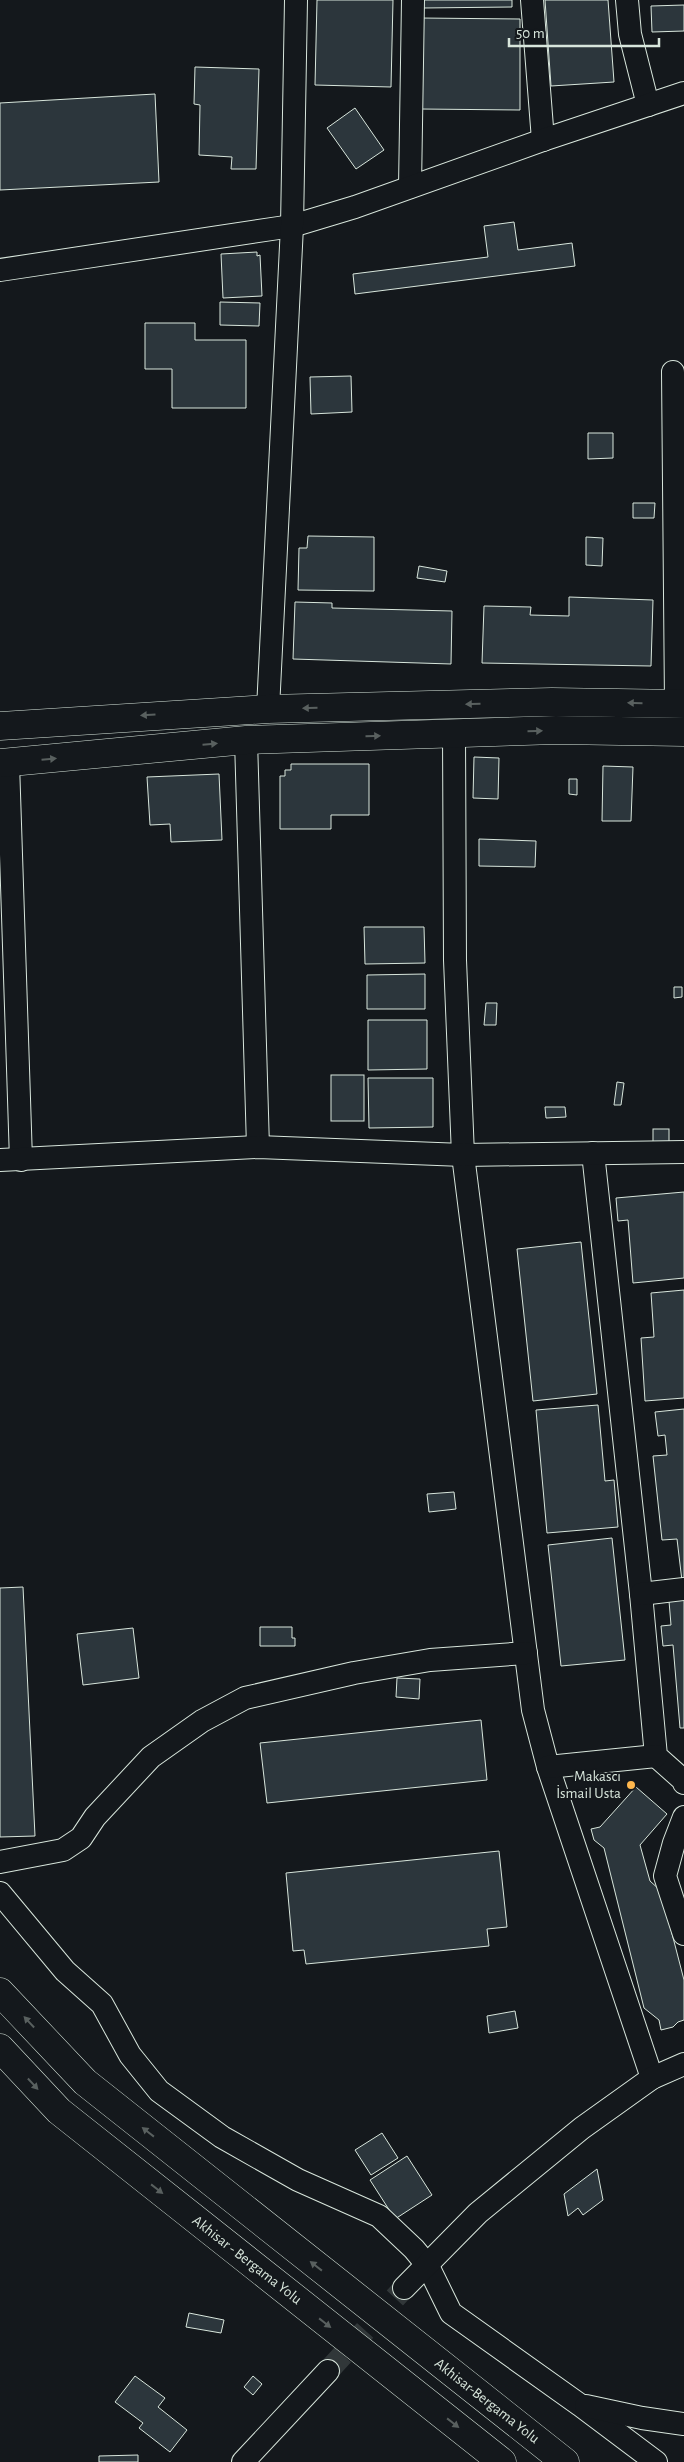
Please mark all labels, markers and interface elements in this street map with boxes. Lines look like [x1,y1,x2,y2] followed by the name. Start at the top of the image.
[509,15,659,47] scale bar
[516,26,545,41] text: 50 m
[627,699,643,707] one-way arrow
[465,700,481,708] one-way arrow
[302,704,318,712] one-way arrow
[140,712,156,720] one-way arrow
[527,726,543,734] one-way arrow
[365,732,381,740] one-way arrow
[203,739,219,747] one-way arrow
[41,755,57,763] one-way arrow
[556,1769,621,1801] place label: Makascı İsmail Usta
[625,1779,637,1791] marker: Makascı İsmail Usta
[23,2017,35,2029] one-way arrow
[27,2078,39,2090] one-way arrow
[142,2127,155,2138] one-way arrow
[150,2184,164,2194] one-way arrow
[189,2213,305,2307] street label: Akhisar - Bergama Yolu
[310,2261,323,2272] one-way arrow
[318,2317,331,2328] one-way arrow
[432,2356,542,2447] street label: Akhisar-Bergama Yolu
[446,2418,459,2429] one-way arrow

